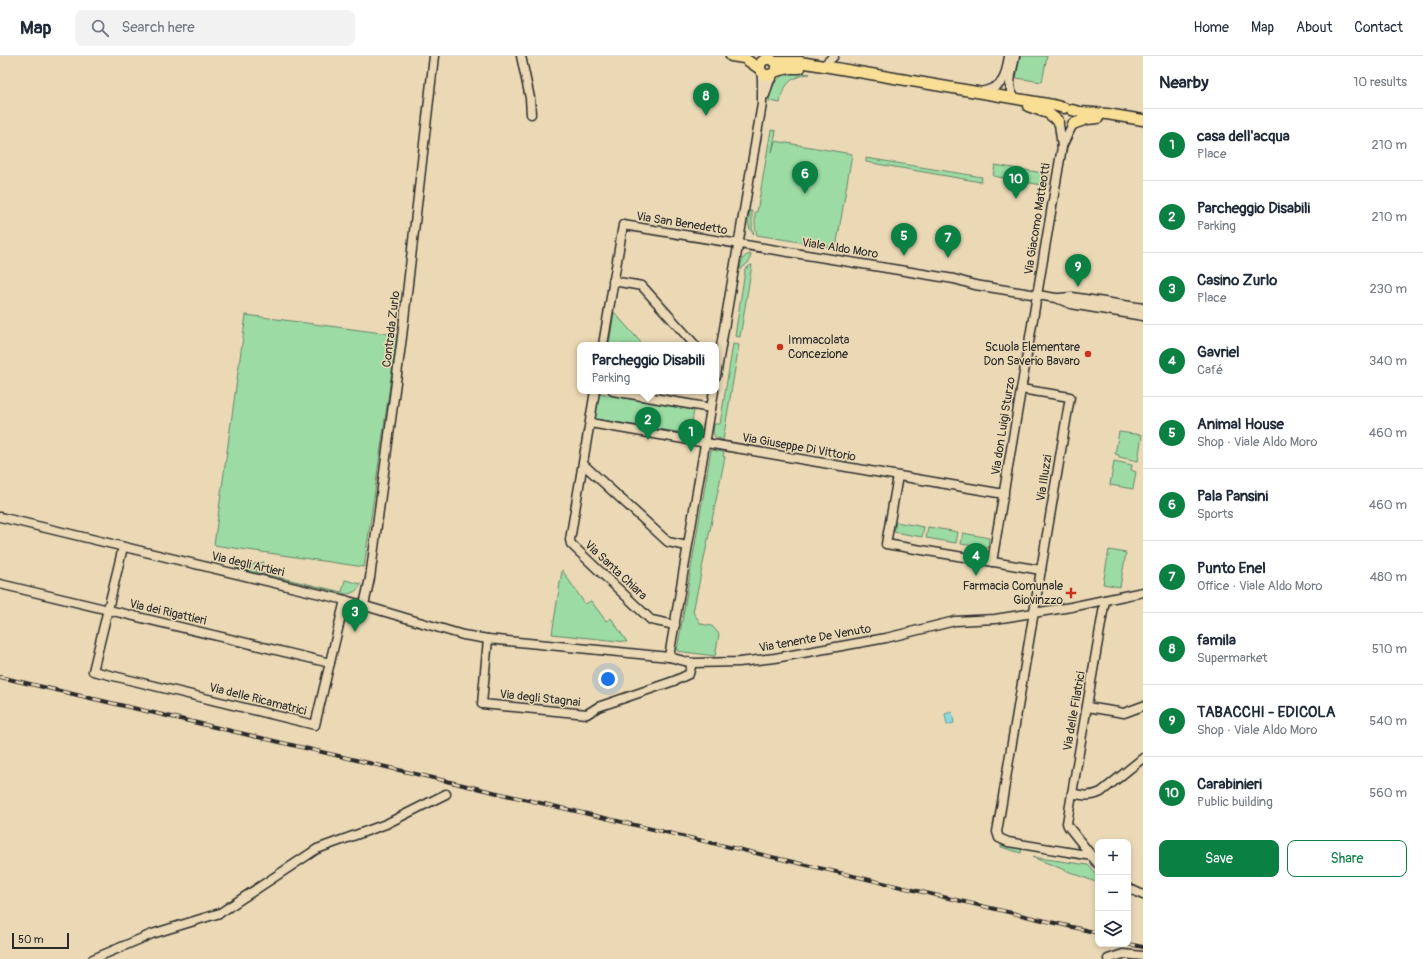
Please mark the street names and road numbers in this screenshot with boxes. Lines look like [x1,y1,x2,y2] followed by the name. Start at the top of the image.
[1021,162,1054,276] street label: Via Giacomo Matteotti
[635,209,729,238] street label: Via San Benedetto
[801,235,880,262] street label: Viale Aldo Moro
[379,289,404,368] street label: Contrada Zurlo
[988,375,1019,476] street label: Via don Luigi Sturzo
[741,430,858,465] street label: Via Giuseppe Di Vittorio
[1033,454,1056,503] street label: Via Illuzzi
[581,538,650,603] street label: Via Santa Chiara
[210,549,286,580] street label: Via degli Artieri
[128,596,208,629] street label: Via dei Rigattieri
[758,621,873,656] street label: Via tenente De Venuto
[1060,670,1089,752] street label: Via delle Filatrici
[208,680,308,719] street label: Via delle Ricamatrici
[499,687,581,710] street label: Via degli Stagnai

